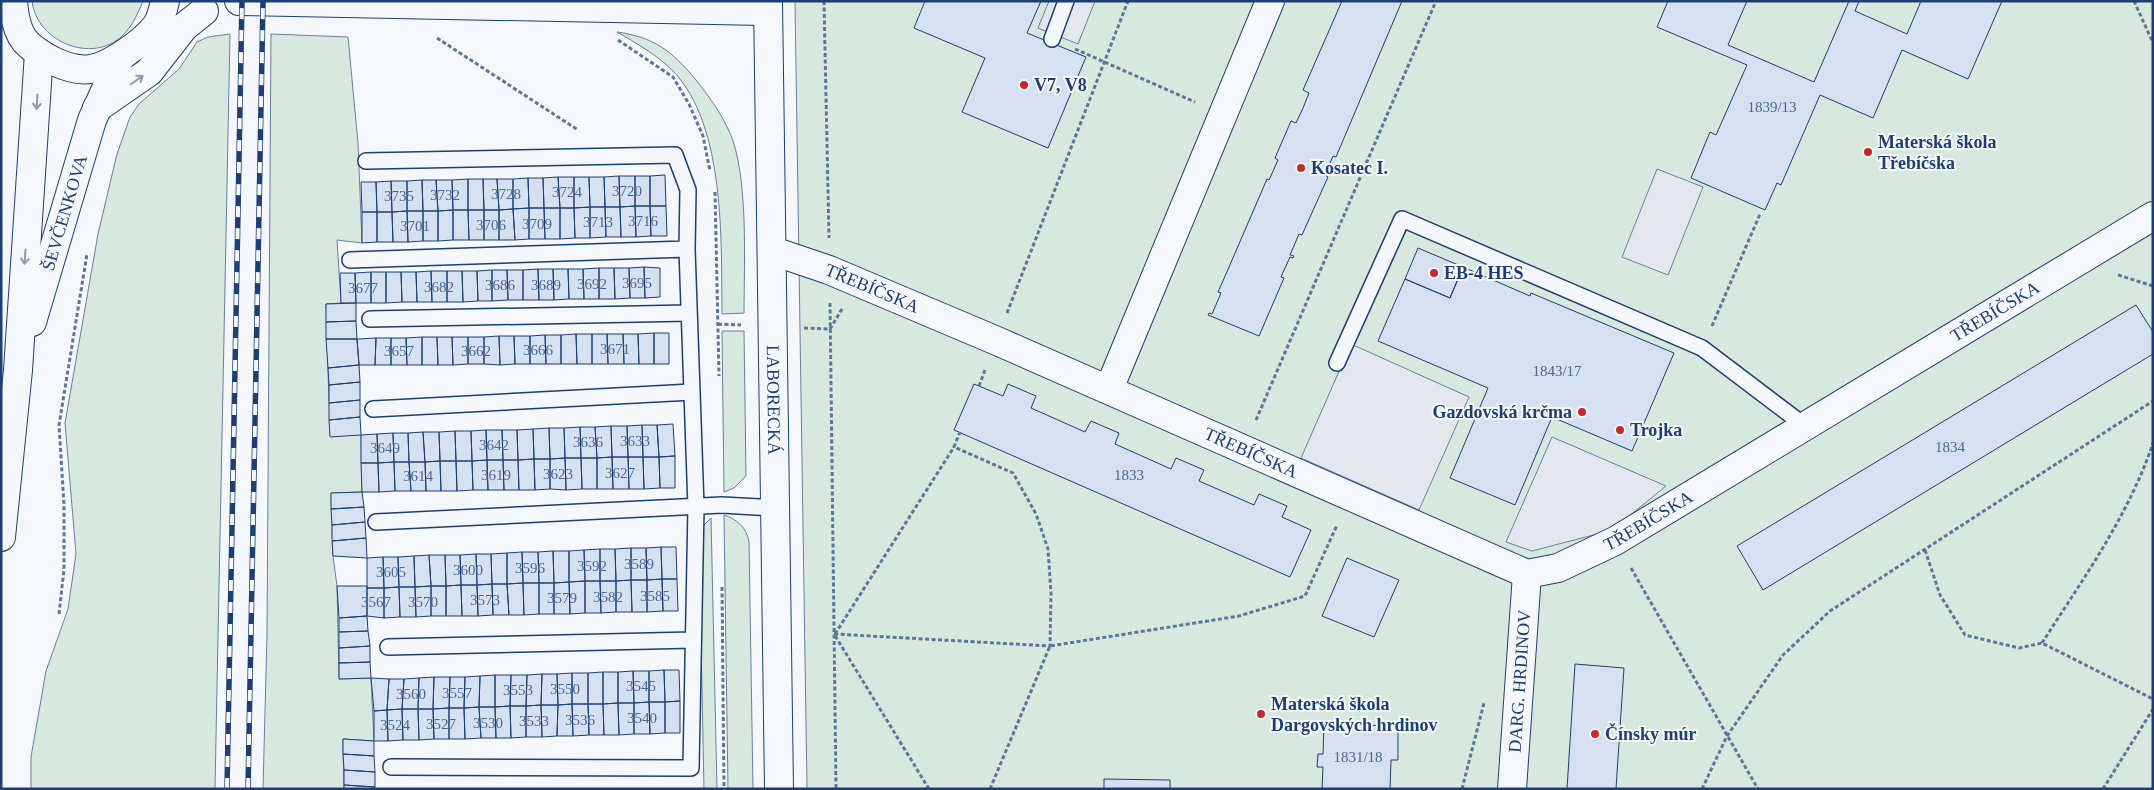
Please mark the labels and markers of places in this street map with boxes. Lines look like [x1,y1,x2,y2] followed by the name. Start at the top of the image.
[1034,75,1087,95] place label: V7, V8
[1018,79,1030,91] marker: V7, V8
[1878,132,1997,173] place label: Materská škola Třebíčska
[1862,146,1874,158] marker: Materská škola Třebíčska
[1311,158,1388,178] place label: Kosatec I.
[1295,162,1307,174] marker: Kosatec I.
[1444,263,1524,283] place label: EB-4 HES
[1428,267,1440,279] marker: EB-4 HES
[1433,402,1572,422] place label: Gazdovská krčma
[1576,406,1588,418] marker: Gazdovská krčma
[1630,420,1682,440] place label: Trojka
[1614,424,1626,436] marker: Trojka
[1271,694,1438,735] place label: Materská škola Dargovských hrdinov
[1255,708,1267,720] marker: Materská škola Dargovských hrdinov
[1605,723,1697,744] place label: Čínsky múr
[1589,728,1601,740] marker: Čínsky múr

